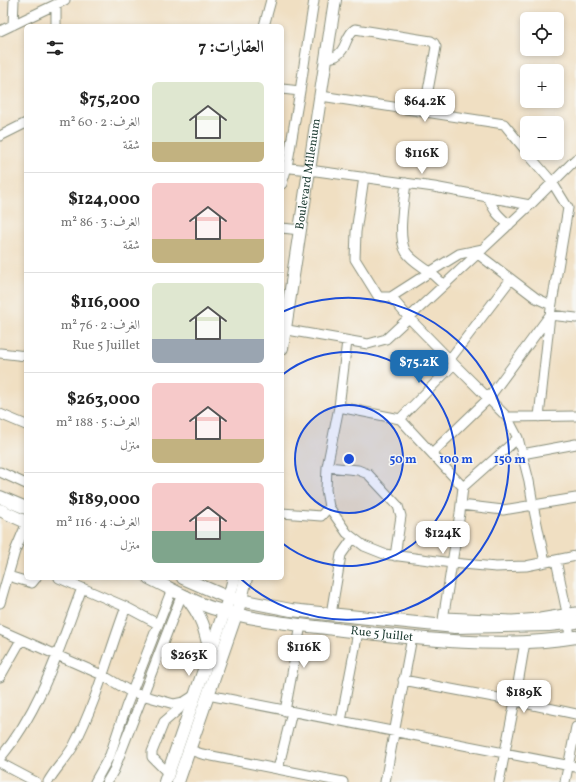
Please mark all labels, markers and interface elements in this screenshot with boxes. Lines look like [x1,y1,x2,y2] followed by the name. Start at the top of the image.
[520,12,564,160] map controls
[520,12,564,56] button: locate
[198,36,264,59] text: العقارات: 7
[44,37,66,59] icon: filters
[520,64,564,108] button: +
[79,88,140,111] text: $75,200
[392,89,458,123] pin: $64.2K
[404,93,446,111] text: $64.2K
[184,98,232,146] icon: home
[59,114,140,132] text: الغرف: 2 · 60 m²
[520,116,564,160] button: −
[292,117,325,231] street label: Boulevard Millenium
[123,137,140,155] text: شقة
[394,141,450,175] pin: $116K
[405,145,439,163] text: $116K
[68,188,140,211] text: $124,000
[184,199,232,247] icon: home
[61,214,140,232] text: الغرف: 3 · 86 m²
[123,237,140,255] text: شقة
[71,291,140,314] text: $116,000
[184,299,232,347] icon: home
[61,317,140,335] text: الغرف: 2 · 76 m²
[72,337,140,355] text: Rue 5 Juillet
[386,350,452,384] pin: $75.2K
[399,354,439,372] text: $75.2K
[67,388,140,411] text: $263,000
[184,399,232,447] icon: home
[56,414,140,432] text: الغرف: 5 · 188 m²
[120,437,140,455] text: منزل
[342,452,356,466] centre of rings
[389,452,417,468] text: 50 m
[439,452,473,468] text: 100 m
[494,452,526,468] text: 150 m
[68,488,140,511] text: $189,000
[184,499,232,547] icon: home
[56,514,140,532] text: الغرف: 4 · 116 m²
[415,521,471,555] pin: $124K
[425,525,461,543] text: $124K
[120,537,140,555] text: منزل
[350,623,414,646] street label: Rue 5 Juillet
[276,635,332,669] pin: $116K
[287,639,321,657] text: $116K
[161,643,217,677] pin: $263K
[170,647,208,665] text: $263K
[496,680,552,714] pin: $189K
[506,684,542,702] text: $189K

